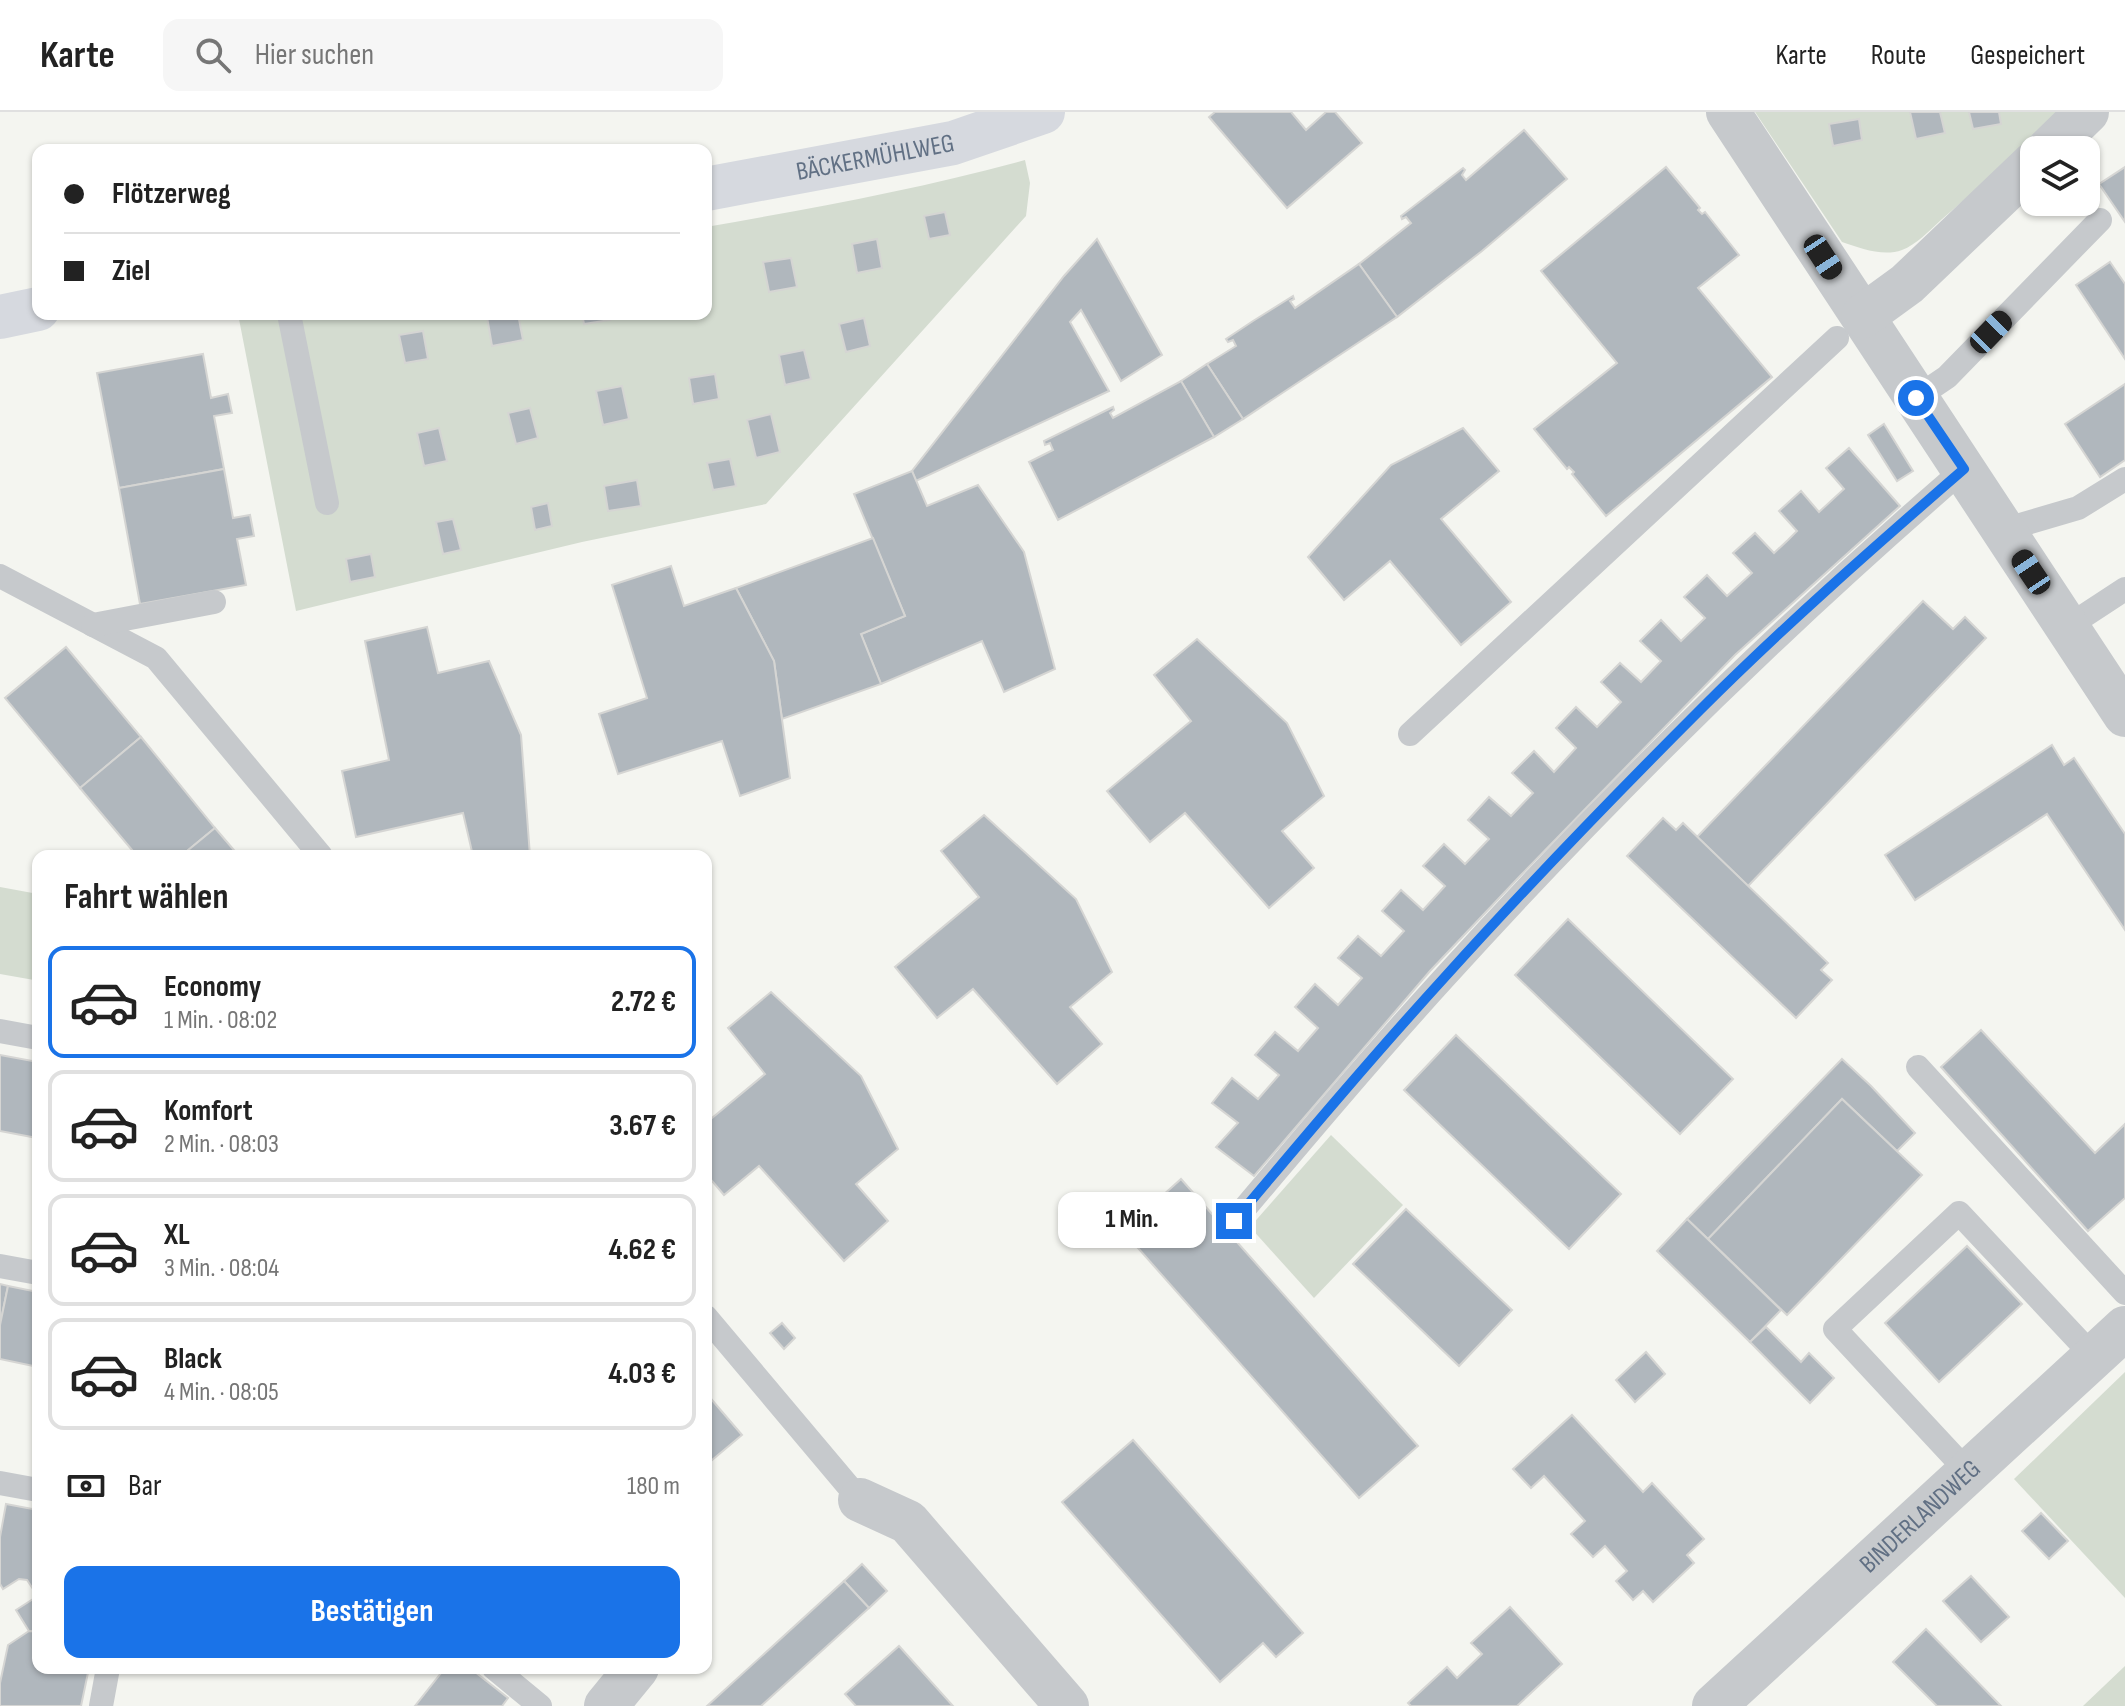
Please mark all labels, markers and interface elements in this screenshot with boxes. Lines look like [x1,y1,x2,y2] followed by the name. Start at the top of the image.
[163,19,723,91] search box
[40,33,115,78] text: Karte
[191,33,235,77] icon: search
[255,37,374,73] text: Hier suchen
[1776,39,1827,72] text: Karte
[1871,39,1926,72] text: Route
[1970,39,2085,72] text: Gespeichert
[794,128,957,187] street label: BÄCKERMÜHLWEG
[2020,136,2100,216] map controls
[2020,136,2100,216] button: layers
[112,176,231,212] text: Flötzerweg
[1800,230,1846,284] car
[112,253,150,289] text: Ziel
[1966,306,2016,358] car
[1898,380,1934,416] route start
[2008,545,2054,599] car
[64,876,228,919] text: Fahrt wählen
[68,966,140,1038] icon: car
[164,969,261,1005] text: Economy
[611,984,676,1020] text: 2.72 €
[164,1005,277,1036] text: 1 Min. · 08:02
[68,1090,140,1162] icon: car
[164,1093,253,1129] text: Komfort
[609,1108,676,1144] text: 3.67 €
[164,1129,279,1160] text: 2 Min. · 08:03
[1058,1193,1206,1249] callout: 1 Min.
[1216,1203,1252,1239] route end
[1105,1204,1159,1235] text: 1 Min.
[68,1214,140,1286] icon: car
[164,1217,190,1253] text: XL
[608,1232,676,1268] text: 4.62 €
[164,1253,279,1284] text: 3 Min. · 08:04
[68,1338,140,1410] icon: car
[164,1341,222,1377] text: Black
[608,1356,676,1392] text: 4.03 €
[164,1377,279,1408] text: 4 Min. · 08:05
[1853,1453,1987,1580] street label: BINDERLANDWEG
[64,1464,108,1508] icon: cash
[128,1468,162,1504] text: Bar
[627,1471,680,1502] text: 180 m
[64,1566,680,1658] button: Bestätigen

